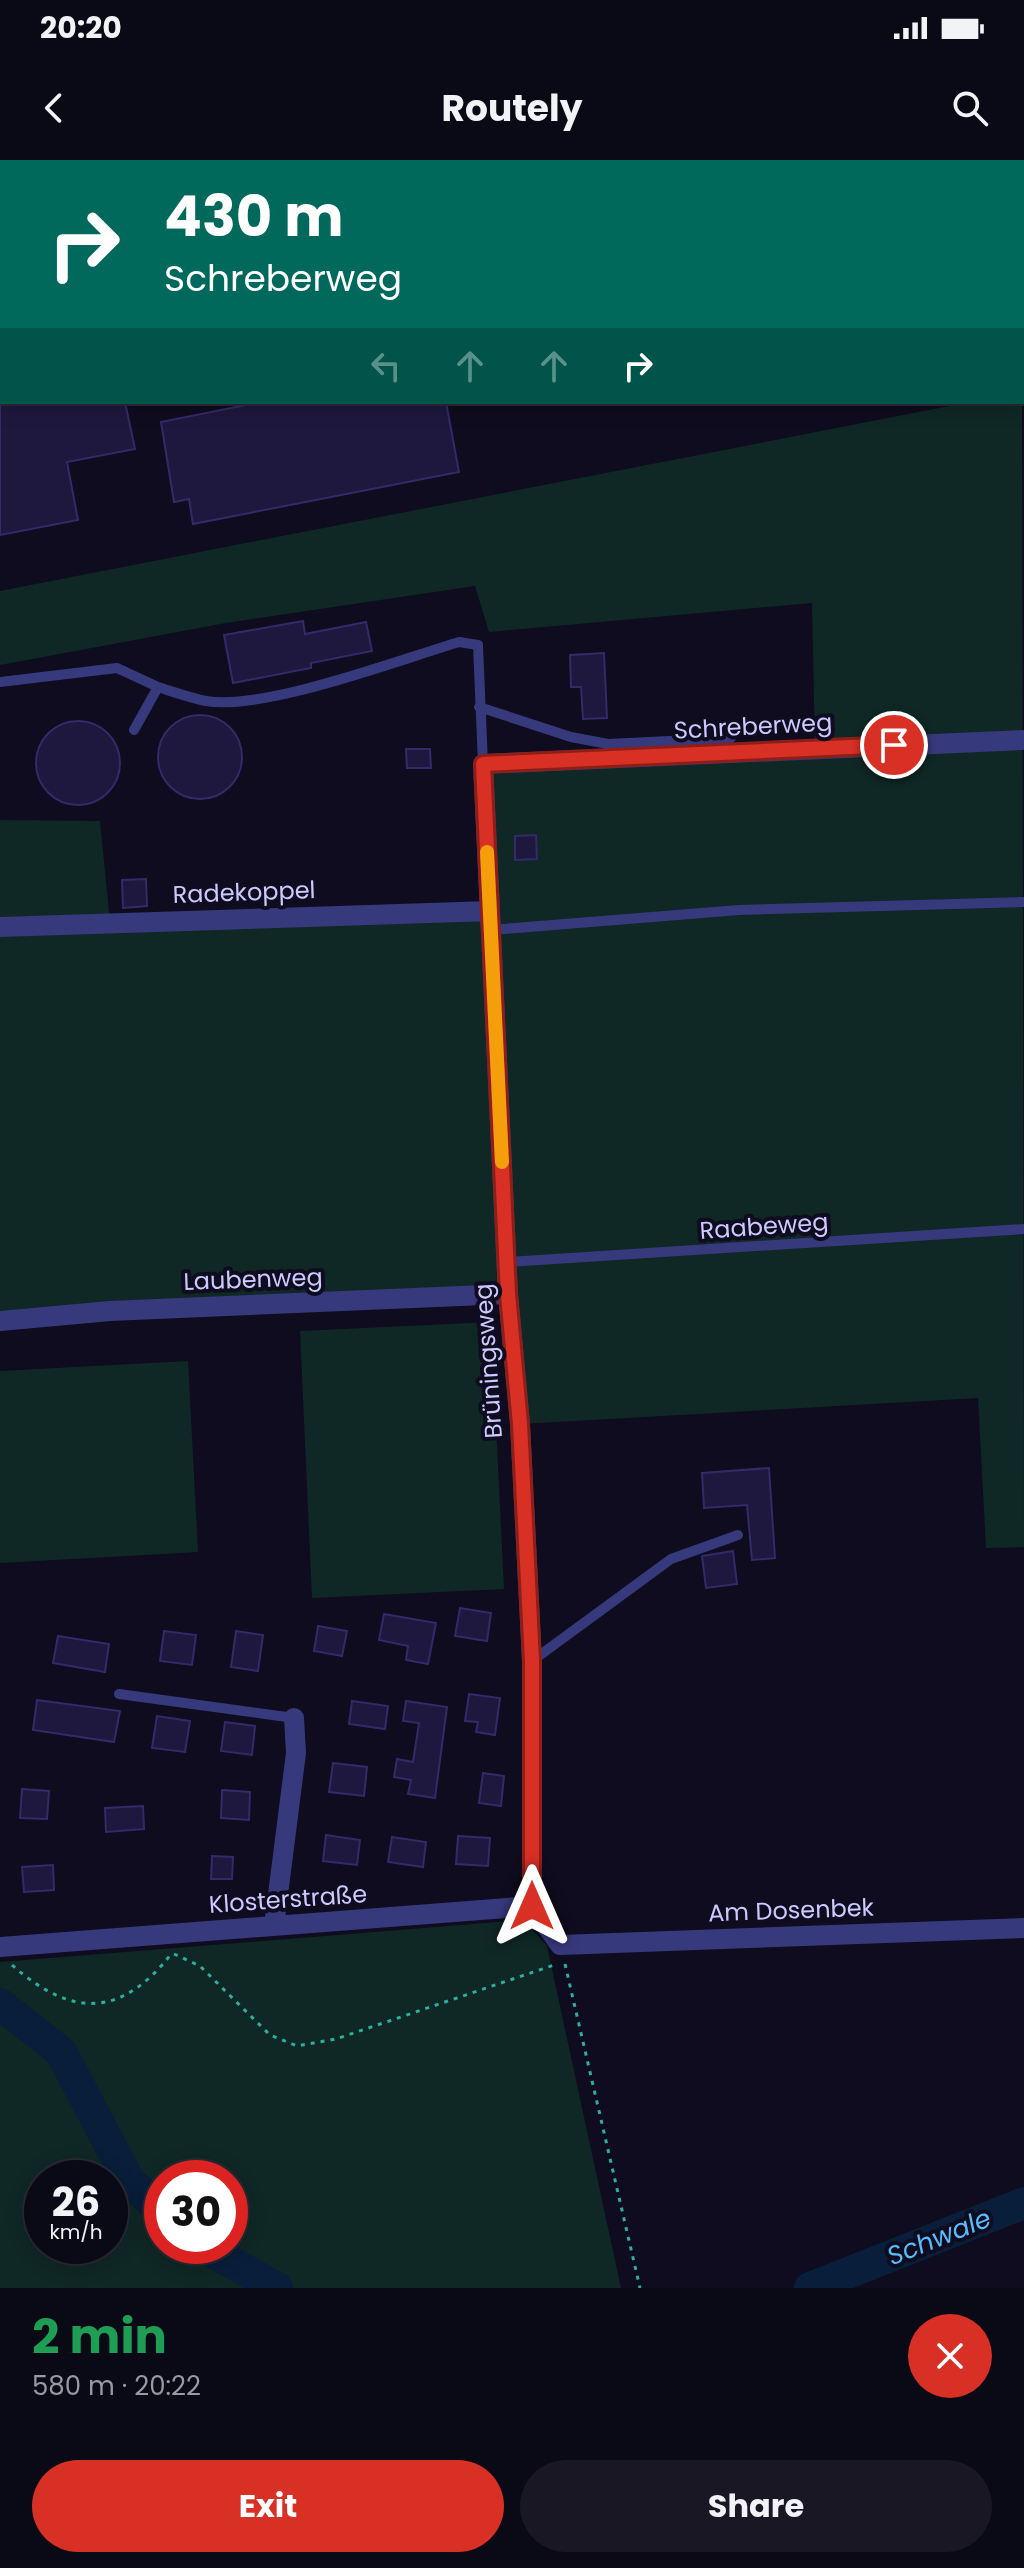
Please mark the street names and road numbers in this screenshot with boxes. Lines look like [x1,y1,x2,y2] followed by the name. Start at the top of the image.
[673,705,833,747] street label: Schreberweg
[172,873,316,911] street label: Radekoppel
[699,1205,829,1247] street label: Raabeweg
[183,1260,323,1298] street label: Laubenweg
[466,1282,510,1440] street label: Brüningsweg
[208,1877,368,1921] street label: Klosterstraße
[708,1891,875,1929] street label: Am Dosenbek

